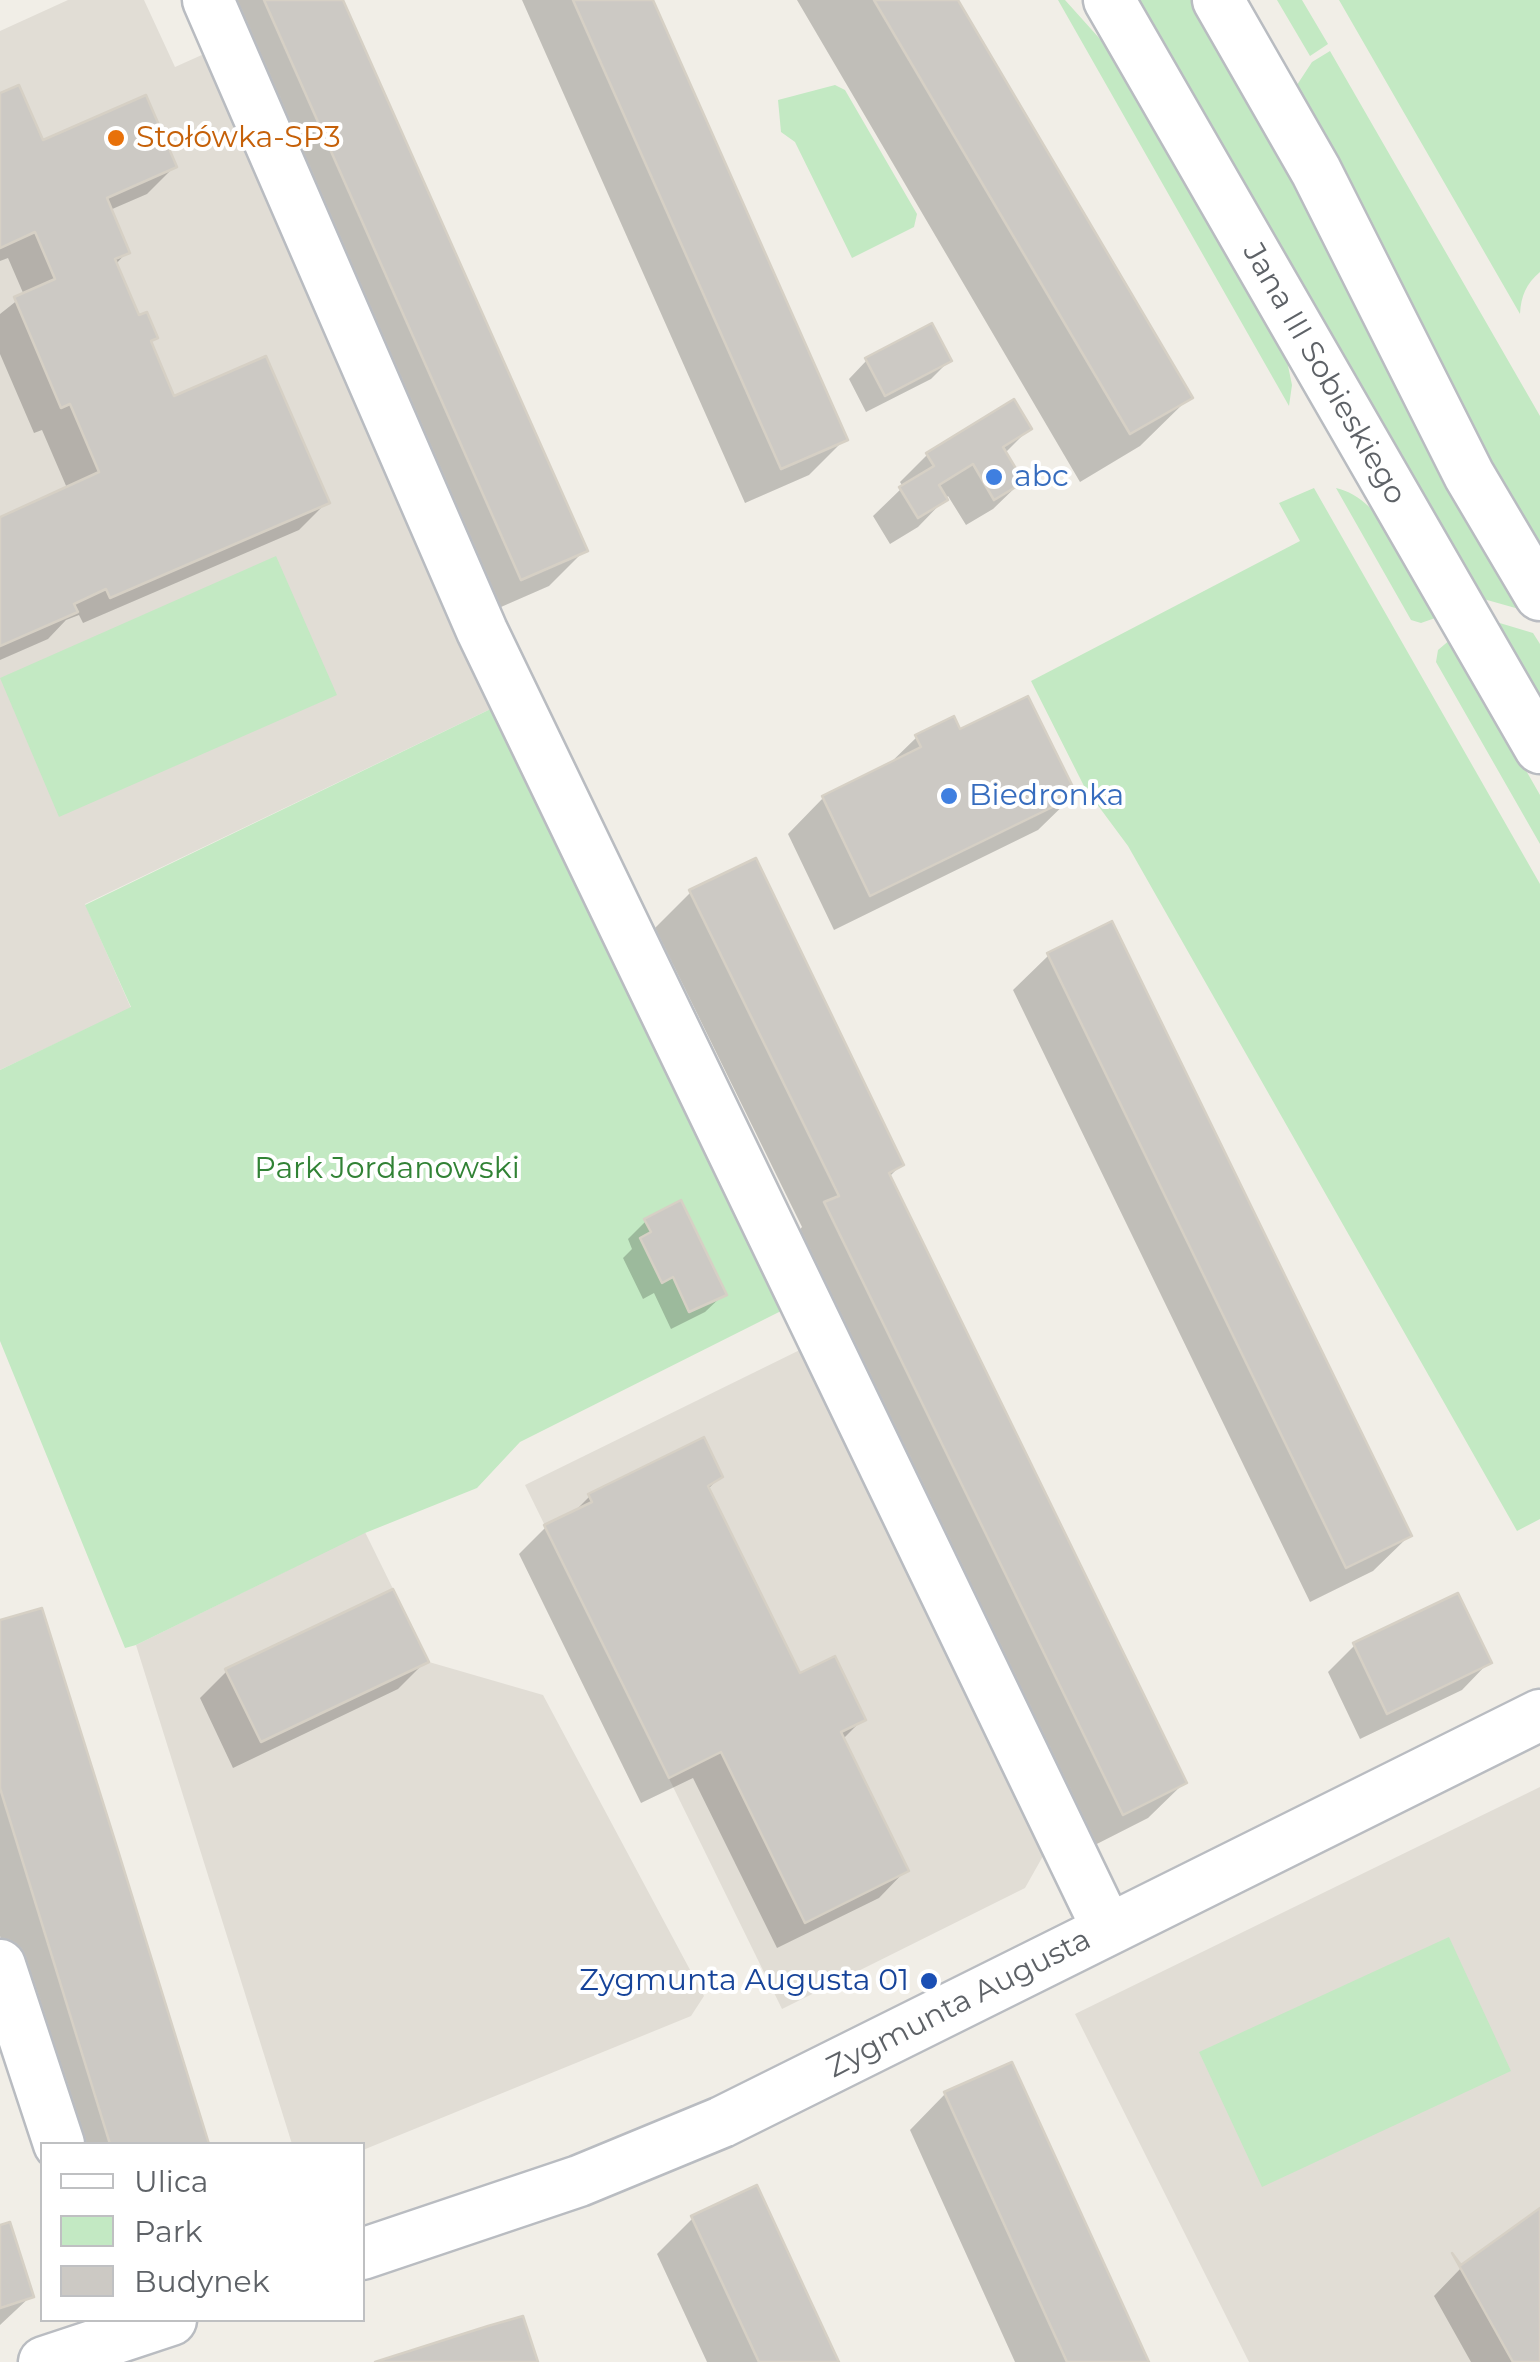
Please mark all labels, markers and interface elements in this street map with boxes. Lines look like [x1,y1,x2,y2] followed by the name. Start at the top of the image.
[136,120,341,156] place label: Stołówka-SP3
[105,127,127,149] marker: Stołówka-SP3
[1235,237,1413,511] street label: Jana III Sobieskiego
[1014,459,1069,495] place label: abc
[983,466,1005,488] marker: abc
[969,778,1124,814] place label: Biedronka
[938,785,960,807] marker: Biedronka
[254,1151,520,1187] park label: Park Jordanowski
[821,1922,1097,2086] street label: Zygmunta Augusta
[579,1963,909,1999] place label: Zygmunta Augusta 01
[918,1970,940,1992] marker: Zygmunta Augusta 01
[40,2142,365,2322] legend
[134,2163,209,2200] text: Ulica
[134,2213,203,2250] text: Park
[134,2263,270,2300] text: Budynek

